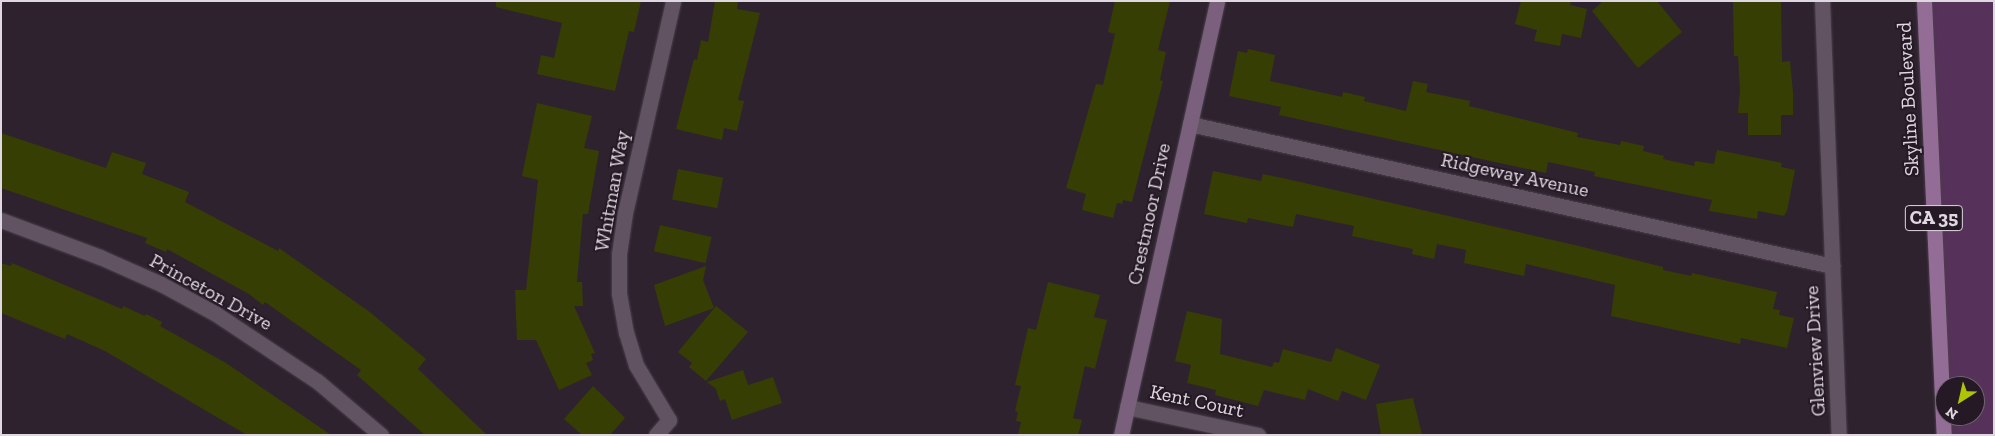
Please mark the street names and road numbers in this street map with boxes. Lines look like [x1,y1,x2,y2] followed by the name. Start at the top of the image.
[1892,21,1924,177] street label: Skyline Boulevard
[589,128,635,254] street label: Whitman Way
[1122,141,1176,287] street label: Crestmoor Drive
[1438,147,1592,203] street label: Ridgeway Avenue
[1904,202,1964,234] road number: CA 35
[146,248,276,336] street label: Princeton Drive
[1800,285,1830,417] street label: Glenview Drive
[1148,379,1246,423] street label: Kent Court

